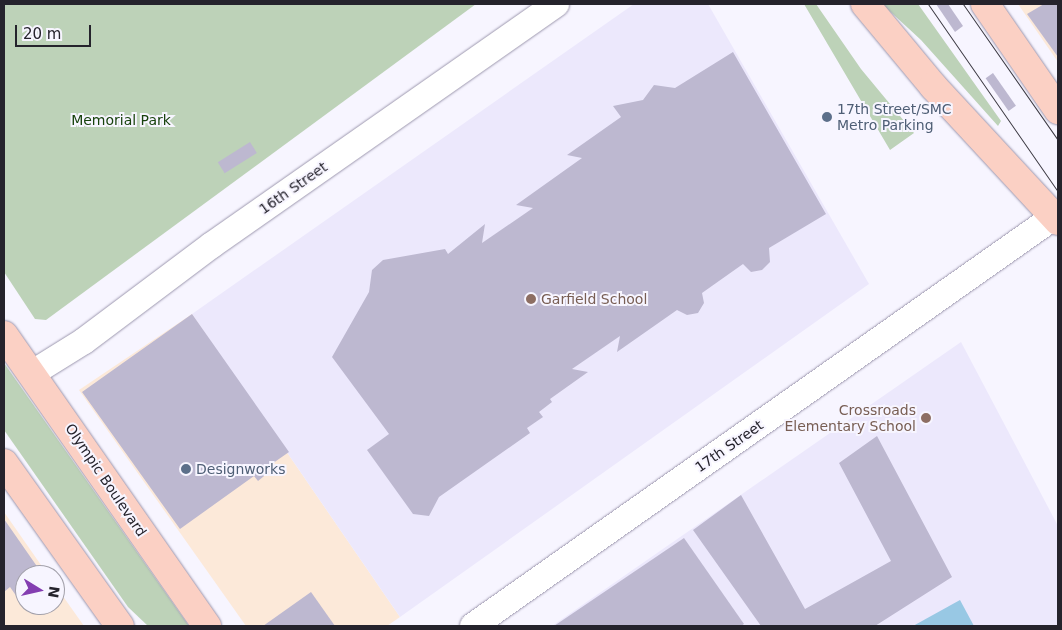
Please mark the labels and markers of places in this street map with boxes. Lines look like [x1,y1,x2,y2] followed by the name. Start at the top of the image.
[837,101,952,134] place label: 17th Street/SMC Metro Parking
[821,111,833,123] marker: 17th Street/SMC Metro Parking
[541,291,647,307] place label: Garfield School
[525,293,537,305] marker: Garfield School
[784,402,916,434] place label: Crossroads Elementary School
[920,412,932,424] marker: Crossroads Elementary School
[196,461,286,477] place label: Designworks
[180,463,192,475] marker: Designworks

